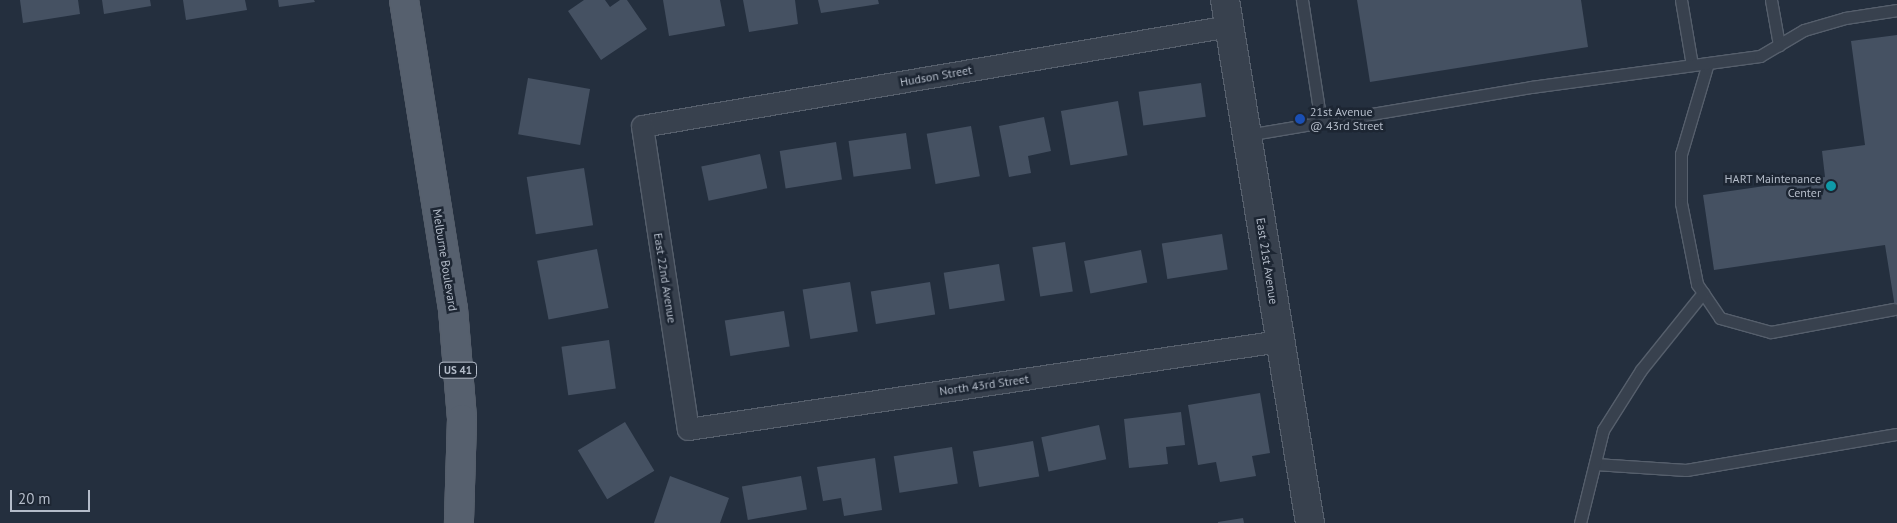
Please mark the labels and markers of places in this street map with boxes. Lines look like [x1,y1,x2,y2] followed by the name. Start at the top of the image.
[1310,105,1383,133] place label: 21st Avenue @ 43rd Street
[1294,113,1306,125] marker: 21st Avenue @ 43rd Street
[1724,172,1821,200] place label: HART Maintenance Center
[1825,180,1837,192] marker: HART Maintenance Center

